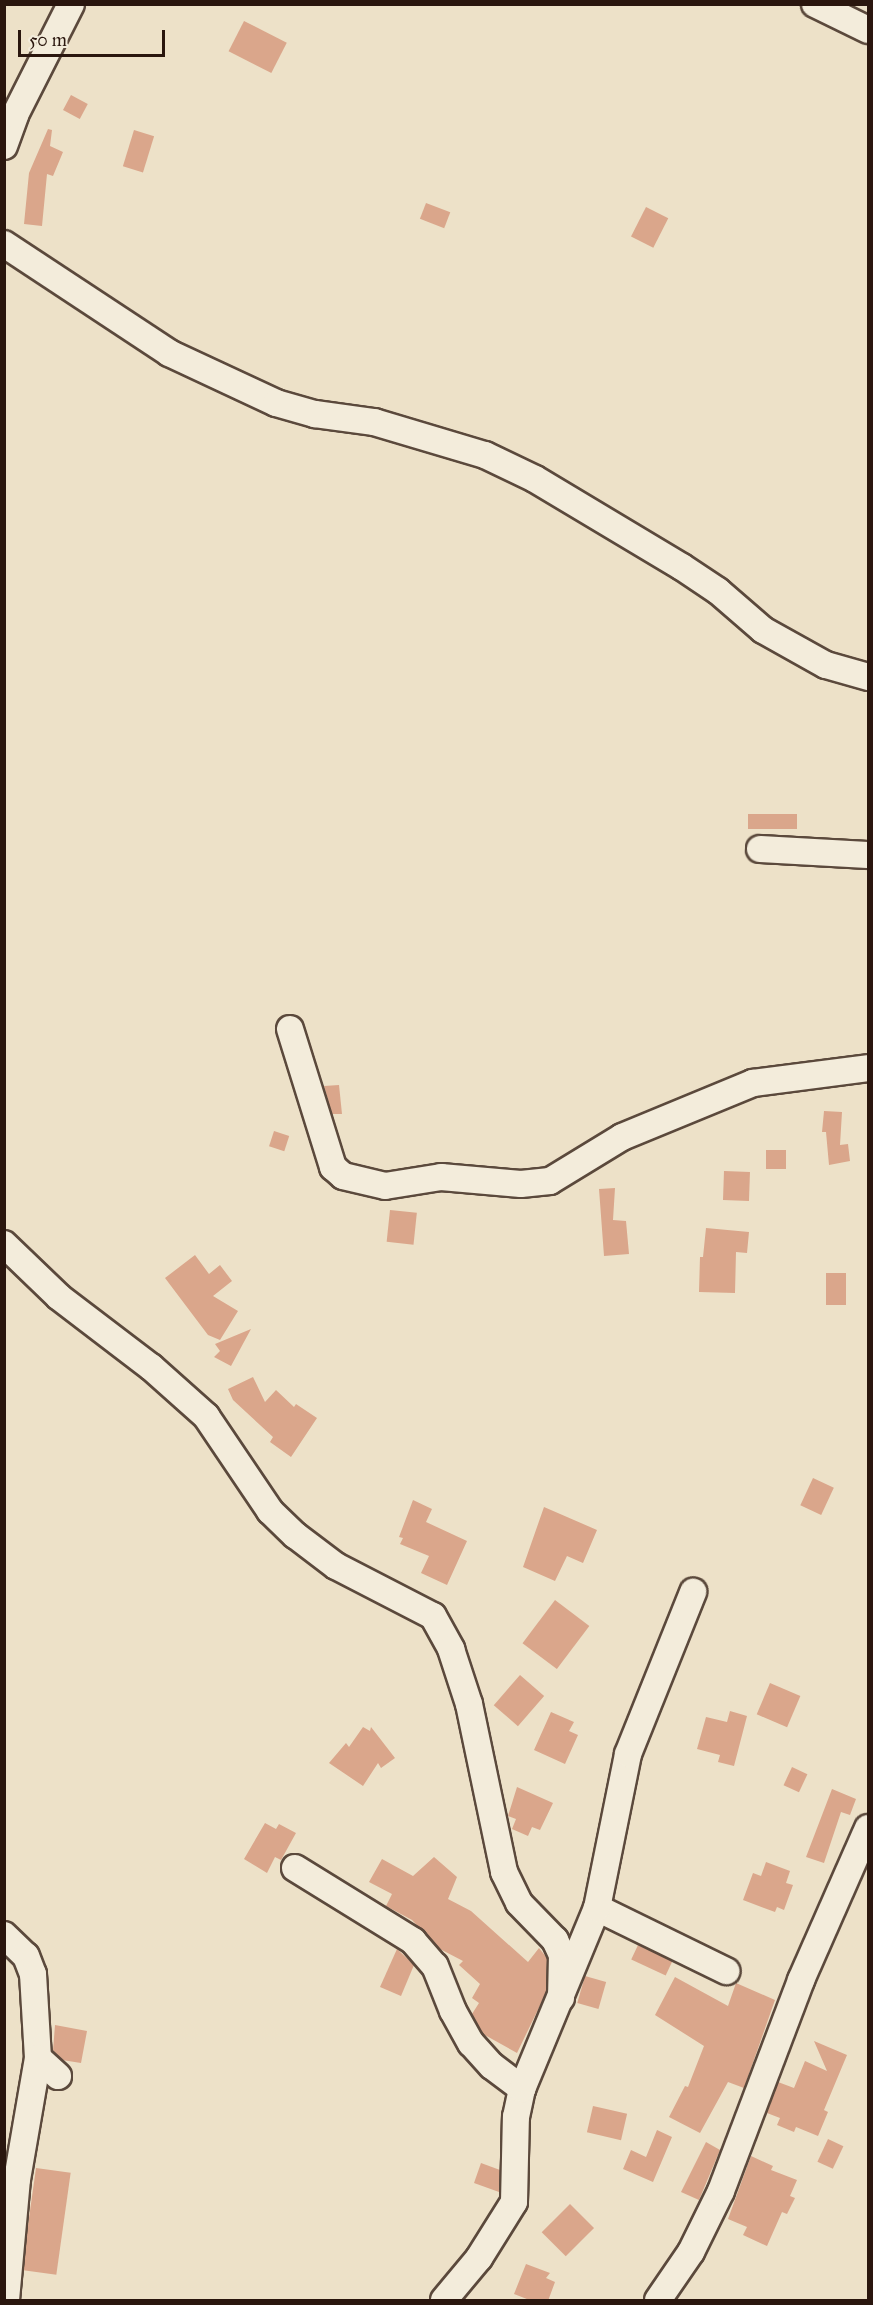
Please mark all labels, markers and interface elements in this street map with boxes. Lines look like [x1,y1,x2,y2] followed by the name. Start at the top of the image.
[21,18,168,56] scale bar
[29,29,67,51] text: 50 m

